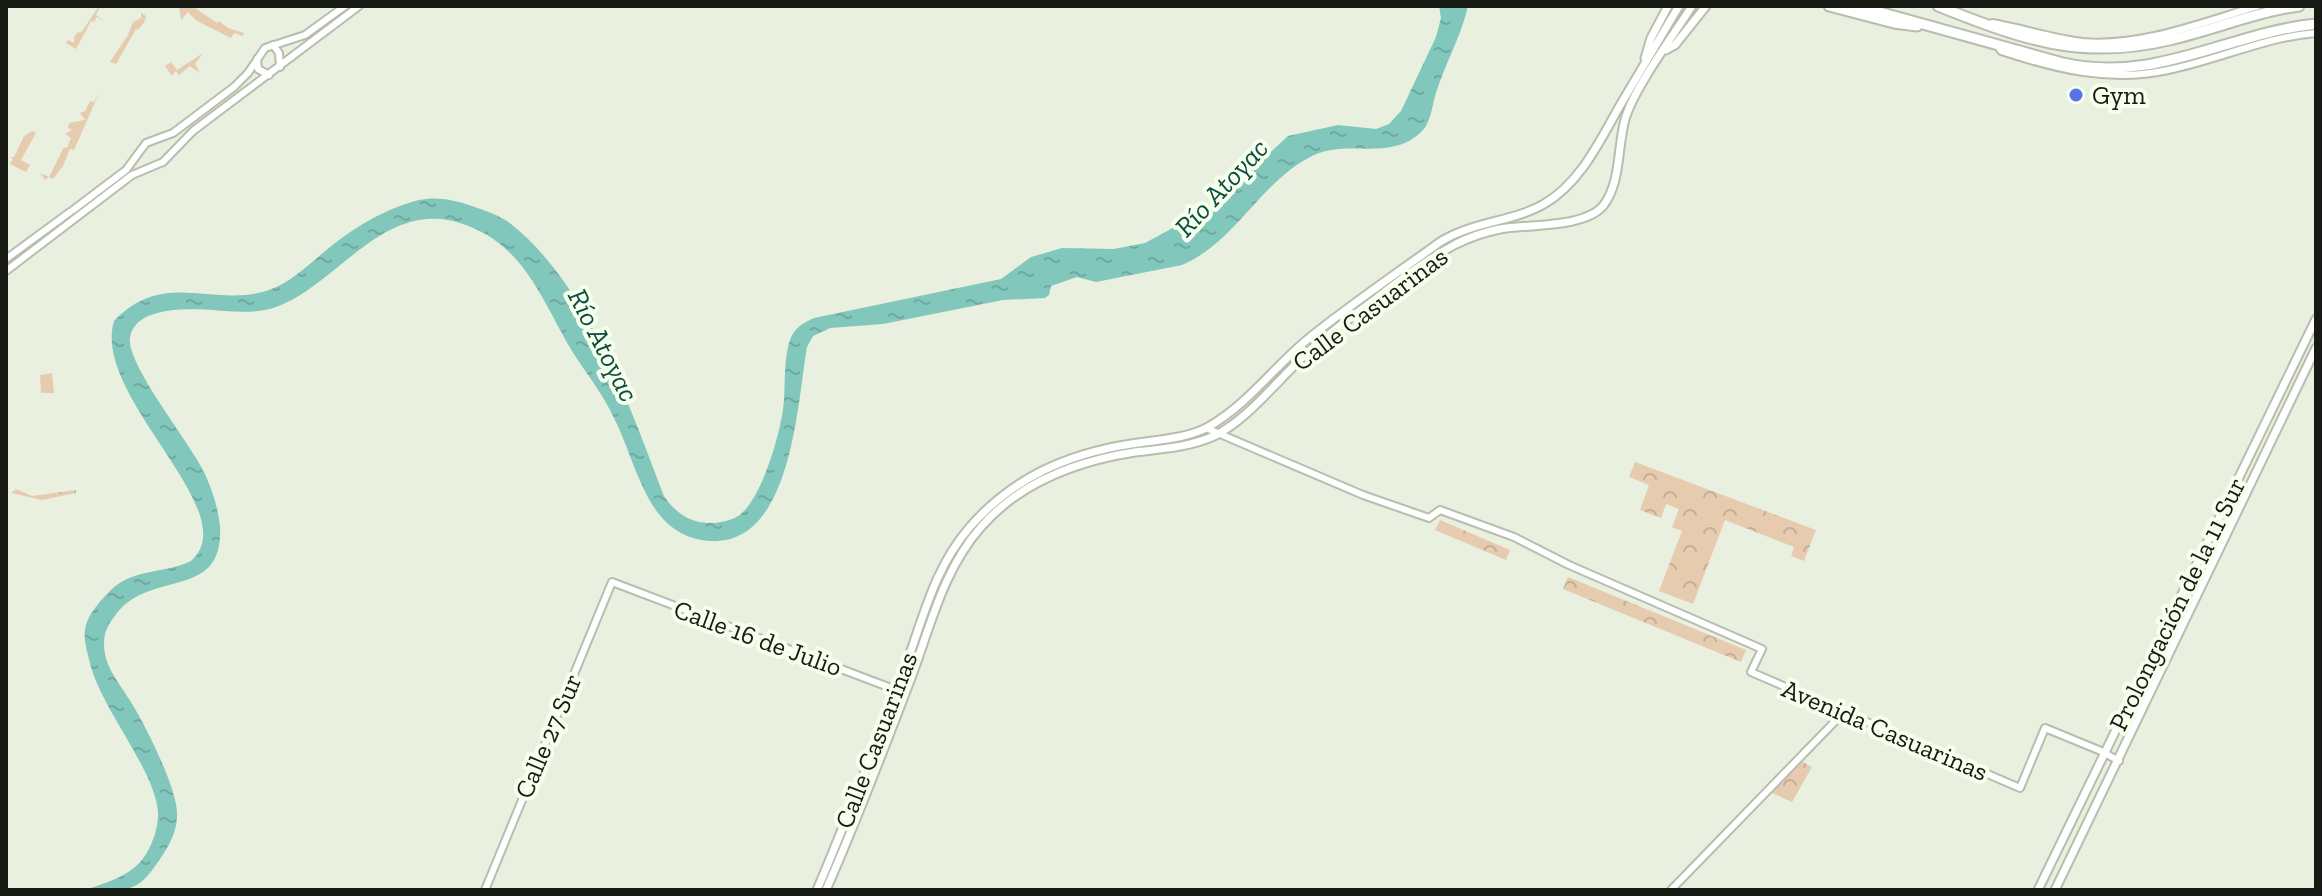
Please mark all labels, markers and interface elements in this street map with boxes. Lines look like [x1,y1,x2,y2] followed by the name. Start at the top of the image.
[2092,79,2146,111] place label: Gym
[2067,86,2085,104] marker: Gym
[1168,131,1275,243] water label: Río Atoyac
[1286,240,1454,378] street label: Calle Casuarinas
[561,283,646,407] water label: Río Atoyac
[2102,472,2252,736] street label: Prolongación de la 11 Sur
[670,593,846,683] street label: Calle 16 de Julio
[828,647,924,833] street label: Calle Casuarinas
[507,669,589,803] street label: Calle 27 Sur
[1777,672,1993,788] street label: Avenida Casuarinas

